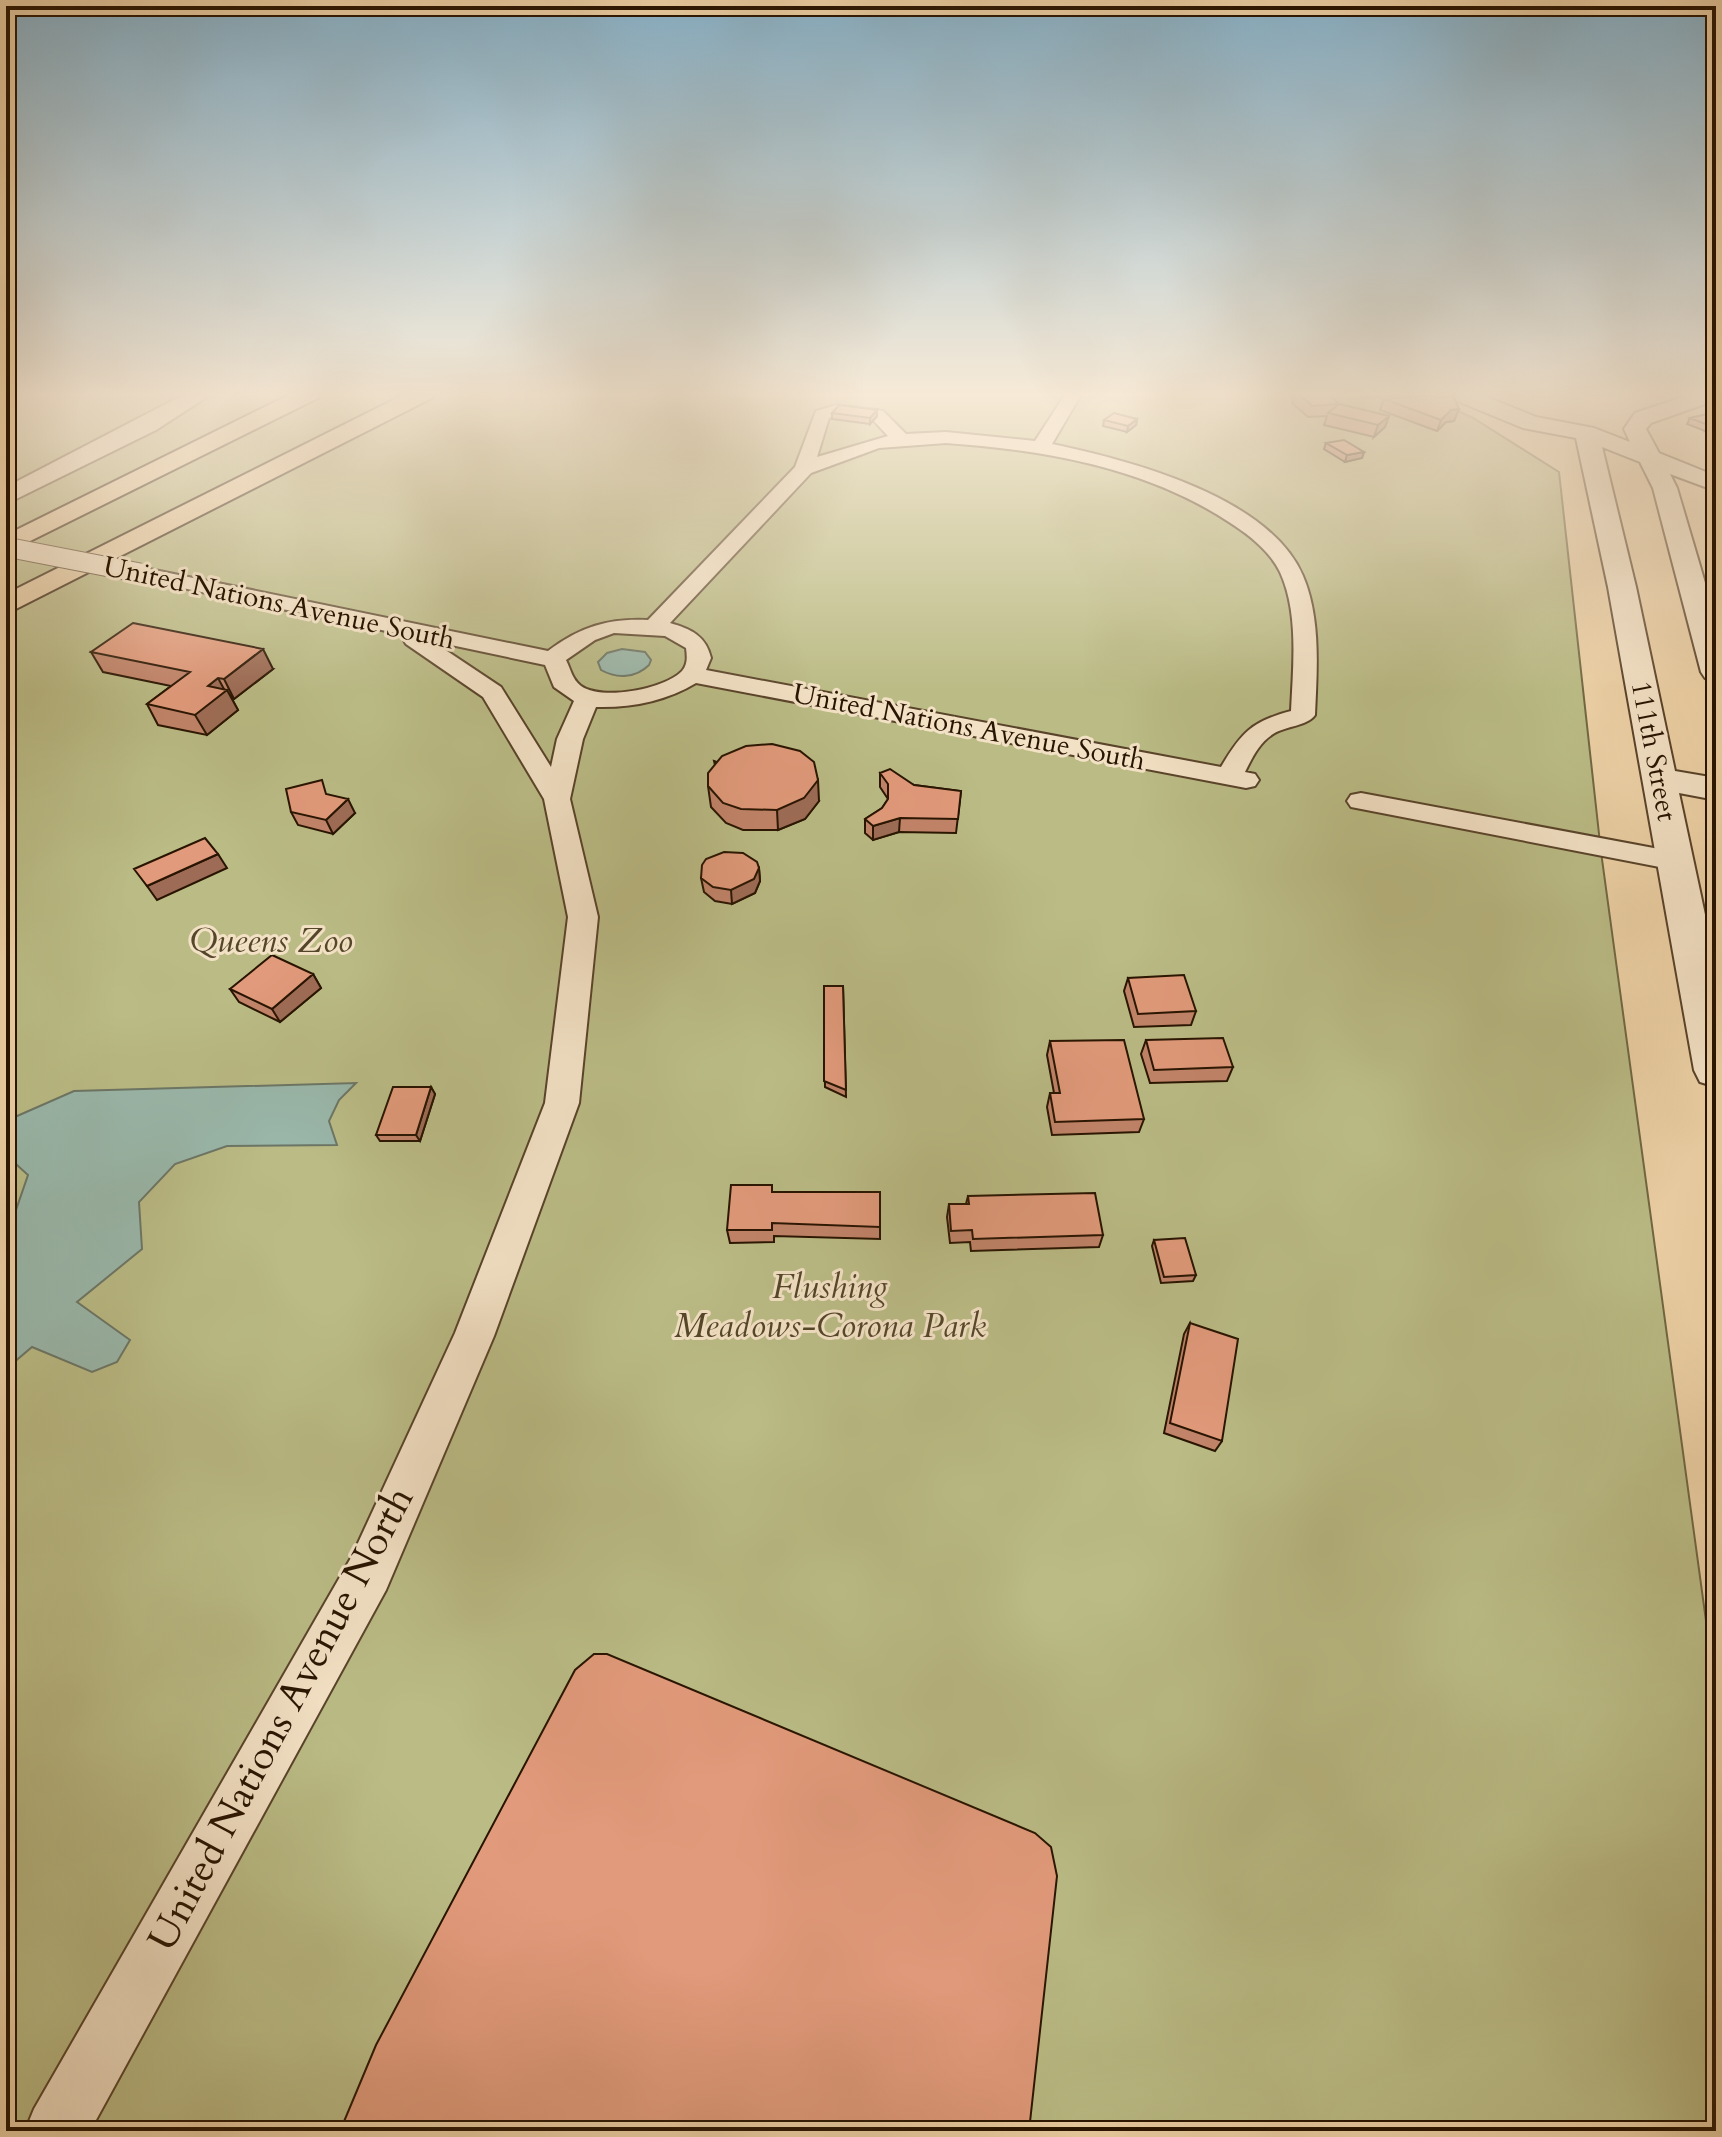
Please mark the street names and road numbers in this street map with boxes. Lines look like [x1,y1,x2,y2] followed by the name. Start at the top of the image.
[100,547,458,659] street label: United Nations Avenue South
[790,674,1148,780] street label: United Nations Avenue South
[1622,678,1686,825] street label: 111th Street
[135,1477,427,1961] street label: United Nations Avenue North

